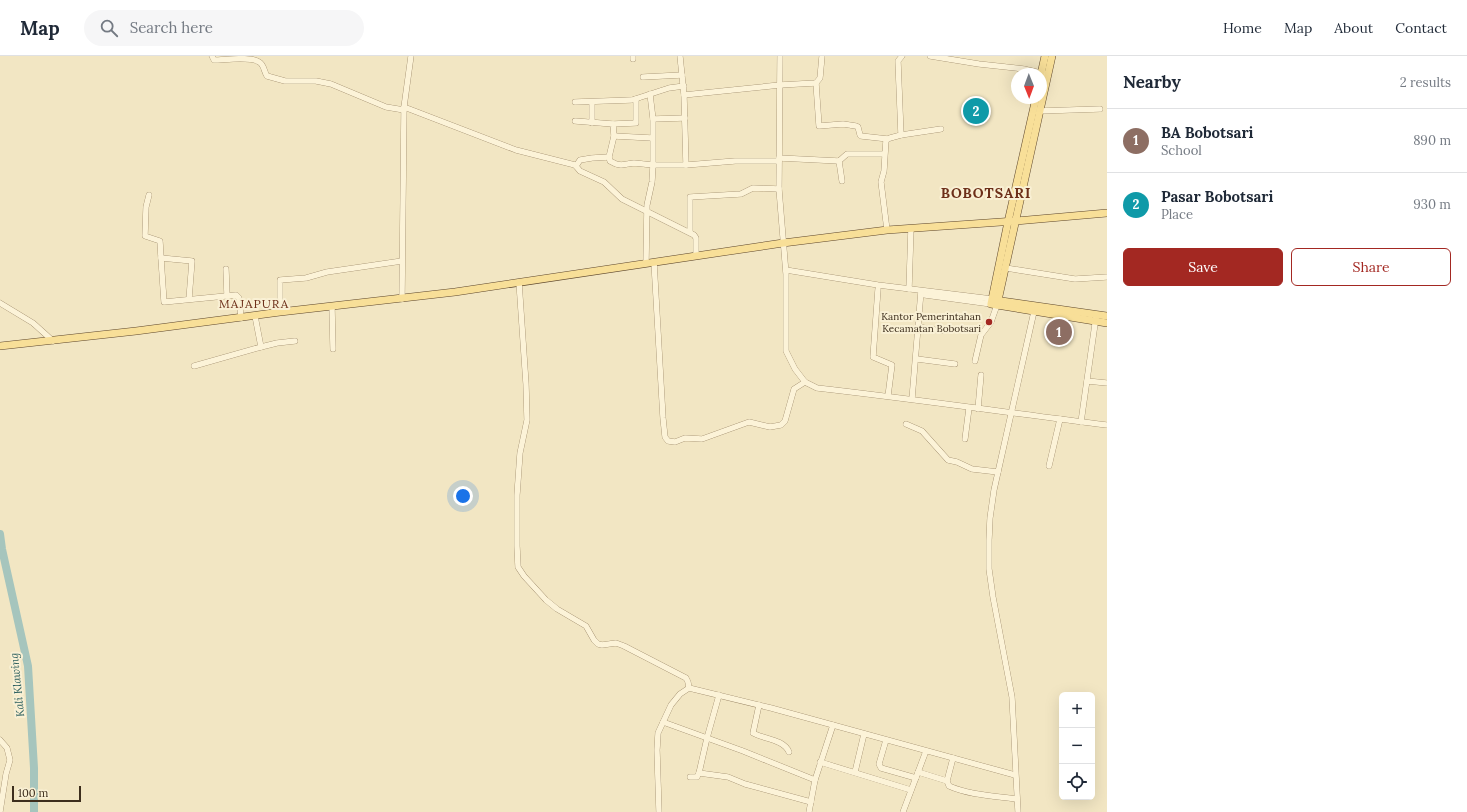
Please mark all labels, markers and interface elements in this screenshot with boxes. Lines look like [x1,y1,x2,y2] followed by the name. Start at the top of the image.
[84,10,364,46] search box
[20,16,60,40] text: Map
[98,17,120,39] icon: search
[130,18,213,37] text: Search here
[1223,19,1262,37] text: Home
[1284,19,1312,37] text: Map
[1334,19,1373,37] text: About
[1395,19,1447,37] text: Contact
[1011,68,1047,104] north arrow
[1123,71,1181,93] text: Nearby
[1400,74,1451,91] text: 2 results
[963,96,989,126] pin: 2
[1161,123,1254,142] text: BA Bobotsari
[1133,132,1139,149] text: 1
[1413,132,1451,149] text: 890 m
[1161,142,1202,159] text: School
[941,184,1031,202] district label: BOBOTSARI
[1161,187,1273,206] text: Pasar Bobotsari
[1133,196,1139,213] text: 2
[1413,196,1451,213] text: 930 m
[1161,206,1193,223] text: Place
[1123,248,1283,286] button: Save
[1291,248,1451,286] button: Share
[219,296,289,311] district label: MAJAPURA
[881,310,981,335] place label: Kantor Pemerintahan Kecamatan Bobotsari
[984,317,994,327] marker: Kantor Pemerintahan Kecamatan Bobotsari
[1046,317,1072,347] pin: 1
[453,486,473,506] your location
[7,652,27,718] water label: Kali Klawing
[1059,692,1095,800] map controls
[1059,692,1095,728] button: +
[1059,728,1095,764] button: −
[1059,764,1095,800] button: locate
[12,784,81,803] scale bar
[18,786,48,800] text: 100 m

